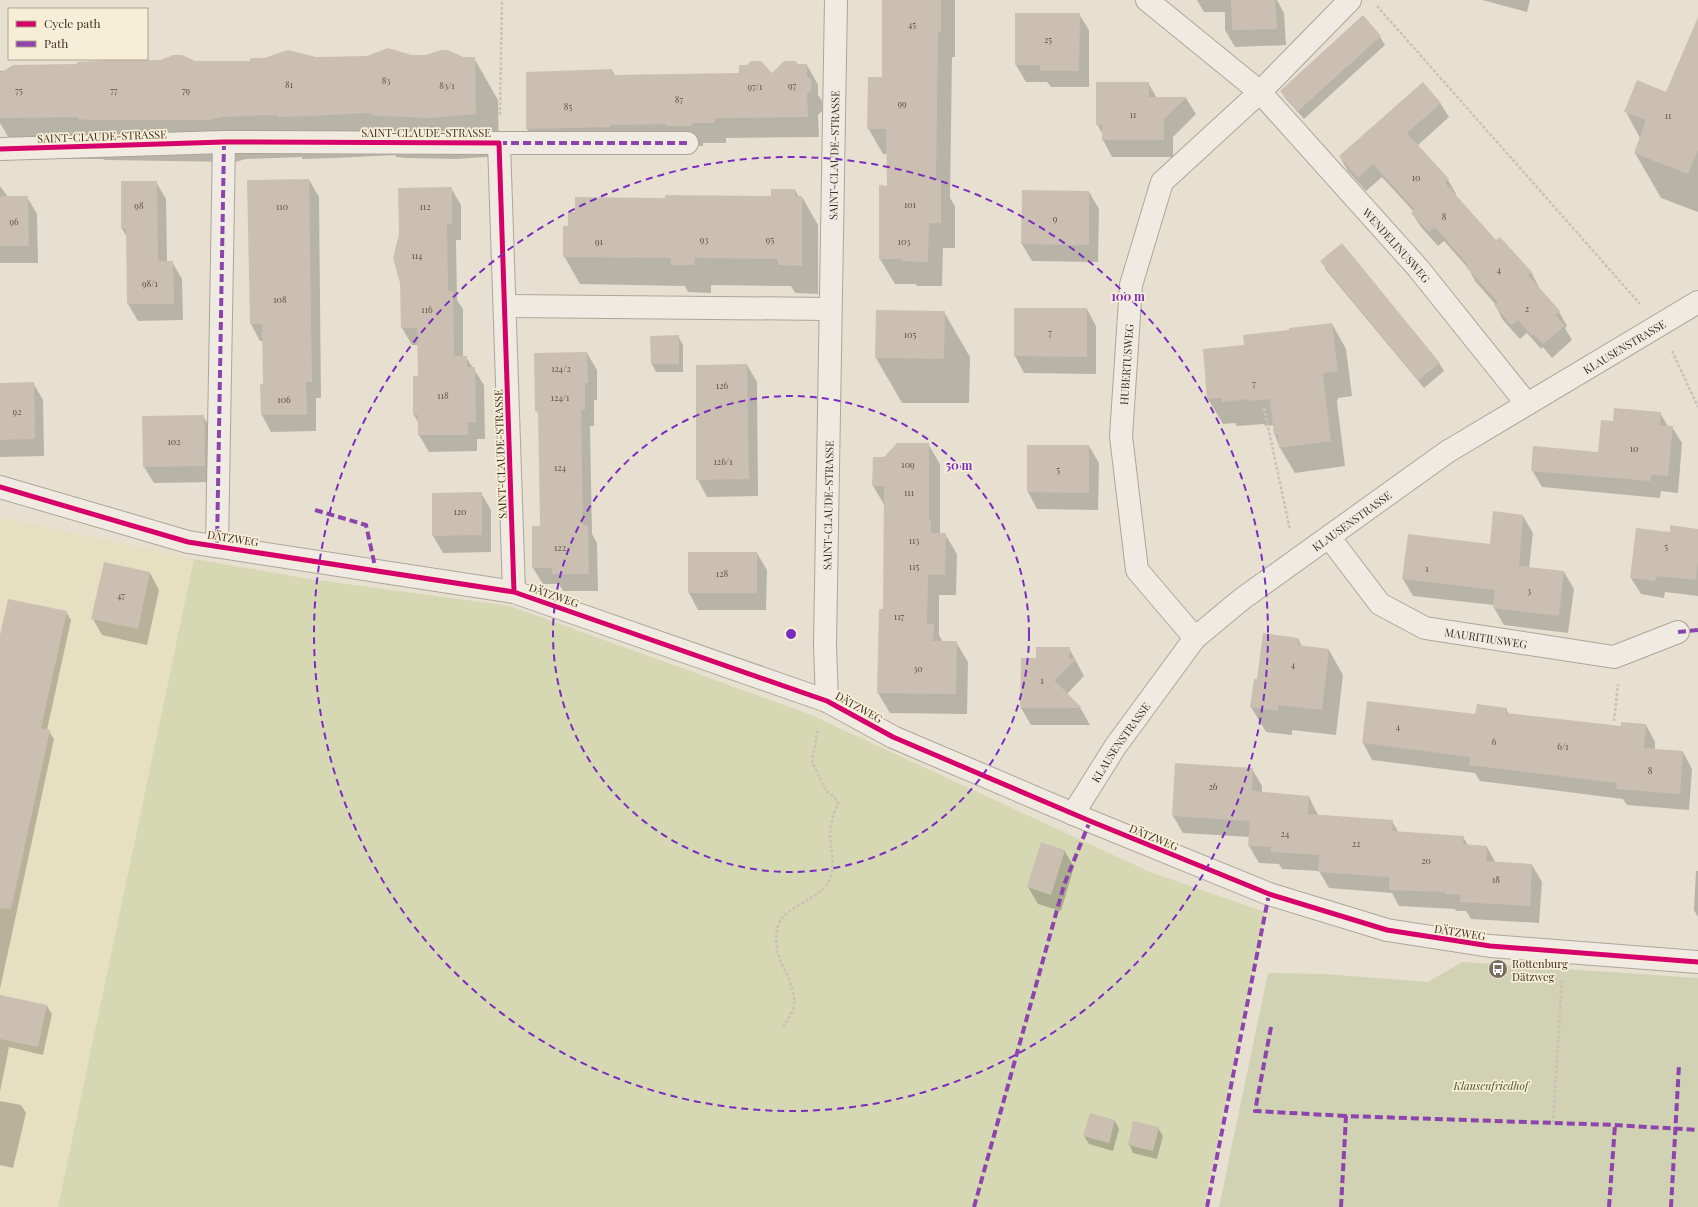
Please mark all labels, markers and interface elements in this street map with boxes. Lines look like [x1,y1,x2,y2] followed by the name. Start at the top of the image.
[8,8,148,60] legend
[44,15,101,31] text: Cycle path
[908,18,916,30] house number: 45
[1044,33,1052,45] house number: 25
[44,35,68,51] text: Path
[382,74,390,86] house number: 83
[285,78,294,90] house number: 81
[439,79,455,91] house number: 83/1
[788,79,796,91] house number: 97
[748,80,763,92] house number: 97/1
[15,84,23,96] house number: 75
[110,84,118,96] house number: 77
[182,84,191,96] house number: 79
[825,90,842,220] street label: SAINT-CLAUDE-STRASSE
[675,93,684,105] house number: 87
[897,97,907,109] house number: 99
[564,100,572,112] house number: 85
[1130,108,1137,120] house number: 11
[1665,109,1672,121] house number: 11
[361,125,491,140] street label: SAINT-CLAUDE-STRASSE
[37,126,167,146] street label: SAINT-CLAUDE-STRASSE
[1412,171,1420,183] house number: 10
[904,198,917,210] house number: 101
[134,199,144,211] house number: 98
[276,200,288,212] house number: 110
[420,200,430,212] house number: 112
[1359,204,1434,286] street label: WENDELINUSWEG
[1442,210,1447,222] house number: 8
[1053,212,1058,224] house number: 9
[9,215,19,227] house number: 96
[700,233,708,245] house number: 93
[766,233,774,245] house number: 95
[595,235,604,247] house number: 91
[898,235,910,247] house number: 103
[411,249,423,261] house number: 114
[1497,263,1502,275] house number: 4
[142,277,159,289] house number: 98/1
[1111,288,1145,304] text: 100 m
[273,293,287,305] house number: 108
[1525,302,1529,314] house number: 2
[421,303,433,315] house number: 116
[1580,315,1669,377] street label: KLAUSENSTRASSE
[1116,323,1136,405] street label: HUBERTUSWEG
[1048,326,1052,338] house number: 7
[904,328,916,340] house number: 105
[551,362,571,374] house number: 124/2
[1252,377,1256,389] house number: 7
[716,379,728,391] house number: 126
[437,389,449,401] house number: 118
[490,389,510,519] street label: SAINT-CLAUDE-STRASSE
[551,391,570,403] house number: 124/1
[277,393,291,405] house number: 106
[13,405,21,417] house number: 92
[167,435,181,447] house number: 102
[819,440,836,570] street label: SAINT-CLAUDE-STRASSE
[1630,442,1638,454] house number: 10
[714,455,733,467] house number: 126/1
[946,457,973,473] text: 50 m
[901,458,915,470] house number: 109
[554,461,567,473] house number: 124
[1056,463,1060,475] house number: 5
[904,486,915,498] house number: 111
[1309,487,1394,554] street label: KLAUSENSTRASSE
[453,505,467,517] house number: 120
[206,527,260,550] street label: DÄTZWEG
[909,534,919,546] house number: 113
[1664,540,1668,552] house number: 5
[554,541,566,553] house number: 122
[909,560,919,572] house number: 115
[1425,562,1429,574] house number: 1
[716,567,728,579] house number: 128
[527,579,581,611] street label: DÄTZWEG
[1527,584,1531,596] house number: 3
[117,589,125,601] house number: 47
[894,610,904,622] house number: 117
[1444,624,1529,651] street label: MAURITIUSWEG
[784,627,798,641] centre of rings
[1291,658,1296,670] house number: 4
[913,662,923,674] house number: 30
[1040,674,1044,686] house number: 1
[833,688,886,726] street label: DÄTZWEG
[1087,699,1153,785] street label: KLAUSENSTRASSE
[1396,720,1401,732] house number: 4
[1492,735,1497,747] house number: 6
[1557,740,1569,752] house number: 6/1
[1648,764,1653,776] house number: 8
[1209,780,1218,792] house number: 26
[1127,820,1181,854] street label: DÄTZWEG
[1281,827,1290,839] house number: 24
[1352,837,1360,849] house number: 22
[1421,854,1431,866] house number: 20
[1492,873,1500,885] house number: 18
[1433,921,1487,944] street label: DÄTZWEG
[1512,956,1568,984] place label: Rottenburg Dätzweg
[1487,958,1509,980] bus stop icon: Rottenburg Dätzweg
[1453,1078,1531,1093] park label: Klausenfriedhof

